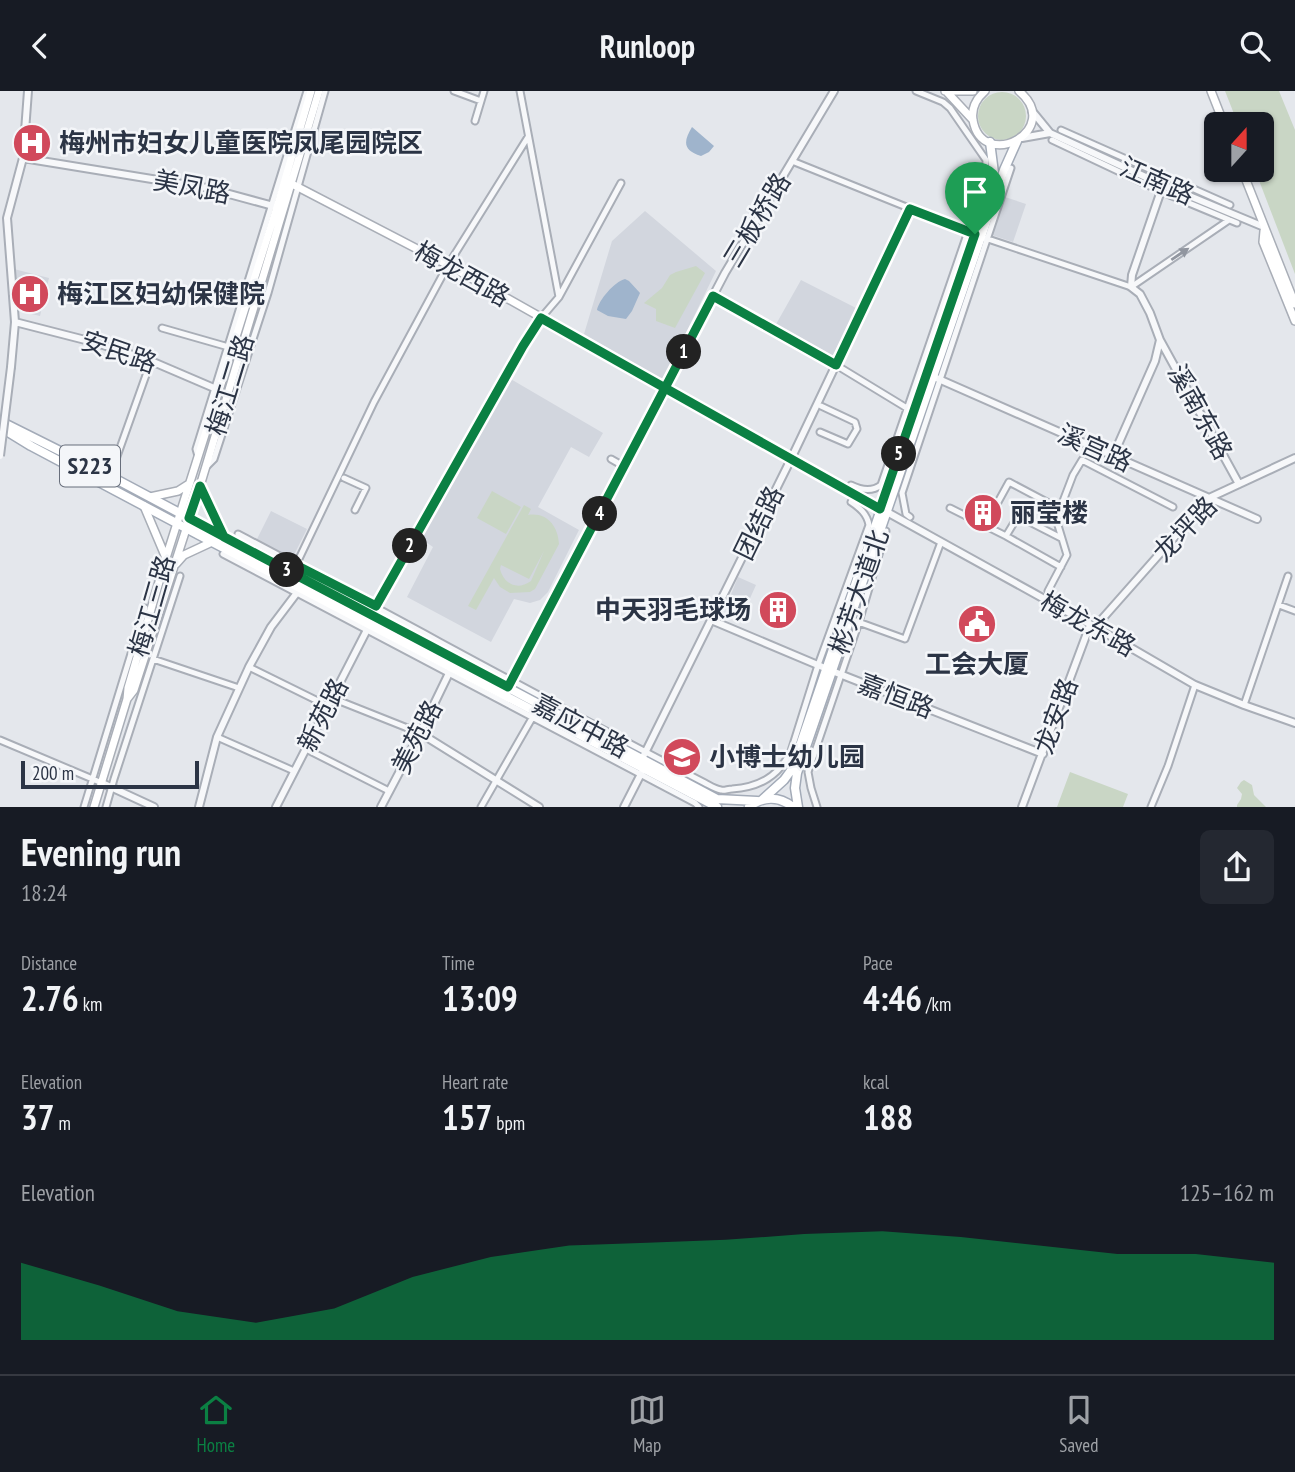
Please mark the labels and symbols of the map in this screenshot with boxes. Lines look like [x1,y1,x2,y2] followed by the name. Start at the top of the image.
[1204,112,1274,182] north arrow
[11,122,53,164] hospital icon: 梅州市妇女儿童医院凤尾园院区
[59,126,423,159] place label: 梅州市妇女儿童医院凤尾园院区
[1115,150,1200,211] street label: 江南路
[945,162,1005,234] pin
[151,163,234,210] street label: 美凤路
[716,167,798,273] street label: 三板桥路
[409,234,516,313] street label: 梅龙西路
[1170,247,1190,260] one-way arrow
[9,273,51,315] hospital icon: 梅江区妇幼保健院
[57,277,265,310] place label: 梅江区妇幼保健院
[77,323,161,380] street label: 安民路
[199,330,261,439] street label: 梅江二路
[666,335,702,369] pin: 1
[1161,358,1240,465] street label: 溪南东路
[1053,417,1138,478] street label: 溪宫路
[881,437,916,471] pin: 5
[60,445,120,487] road number: S223
[727,480,790,565] street label: 团结路
[1146,489,1224,568] street label: 龙坪路
[962,492,1004,534] building icon: 丽莹楼
[1010,496,1088,529] place label: 丽莹楼
[582,497,618,531] pin: 4
[822,525,895,659] street label: 彬芳大道北
[392,529,428,563] pin: 2
[121,551,182,660] street label: 梅江三路
[270,553,304,587] pin: 3
[1035,584,1142,663] street label: 梅龙东路
[757,589,799,631] building icon: 中天羽毛球场
[595,593,751,626] place label: 中天羽毛球场
[956,603,998,645] public building icon: 工会大厦
[925,647,1029,680] place label: 工会大厦
[854,666,939,725] street label: 嘉恒路
[290,673,355,757] street label: 新苑路
[1027,674,1084,758] street label: 龙安路
[528,687,635,765] street label: 嘉应中路
[384,695,449,779] street label: 美苑路
[661,736,703,778] school or university icon: 小博士幼儿园
[709,740,865,773] place label: 小博士幼儿园
[21,758,200,790] scale bar

